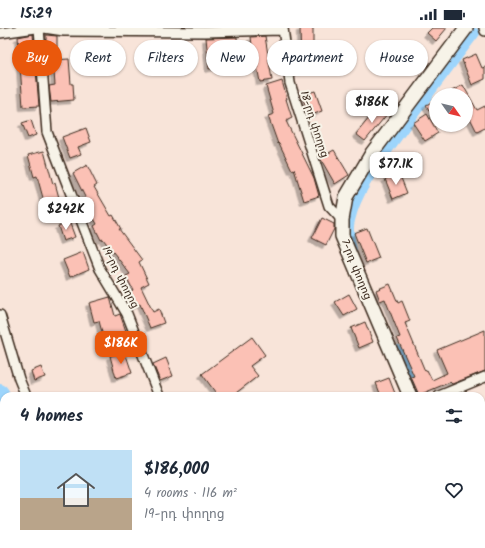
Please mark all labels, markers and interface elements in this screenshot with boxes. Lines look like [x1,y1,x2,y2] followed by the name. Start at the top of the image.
[20,2,52,26] text: 15:29
[12,40,62,76] chip: Buy
[70,40,126,76] chip: Rent
[134,40,198,76] chip: Filters
[206,40,259,76] chip: New
[267,40,357,76] chip: Apartment
[365,40,428,76] chip: House
[429,88,473,132] north arrow
[429,88,473,132] map controls
[295,89,333,160] street label: 18-րդ փողոց
[344,90,400,124] pin: $186K
[355,92,389,113] text: $186K
[363,152,429,186] pin: $77.1K
[379,154,413,175] text: $77.1K
[38,197,94,231] pin: $242K
[47,199,85,220] text: $242K
[336,236,376,303] street label: 7-րդ փողոց
[97,243,144,312] street label: 19-րդ փողոց
[93,331,149,365] pin: $186K
[104,333,138,354] text: $186K
[20,403,83,430] text: 4 homes
[443,405,465,427] icon: filters
[144,456,209,483] text: $186,000
[52,466,100,514] icon: home
[443,479,465,501] icon: heart
[144,483,237,504] text: 4 rooms · 116 m²
[144,504,225,525] text: 19-րդ փողոց

